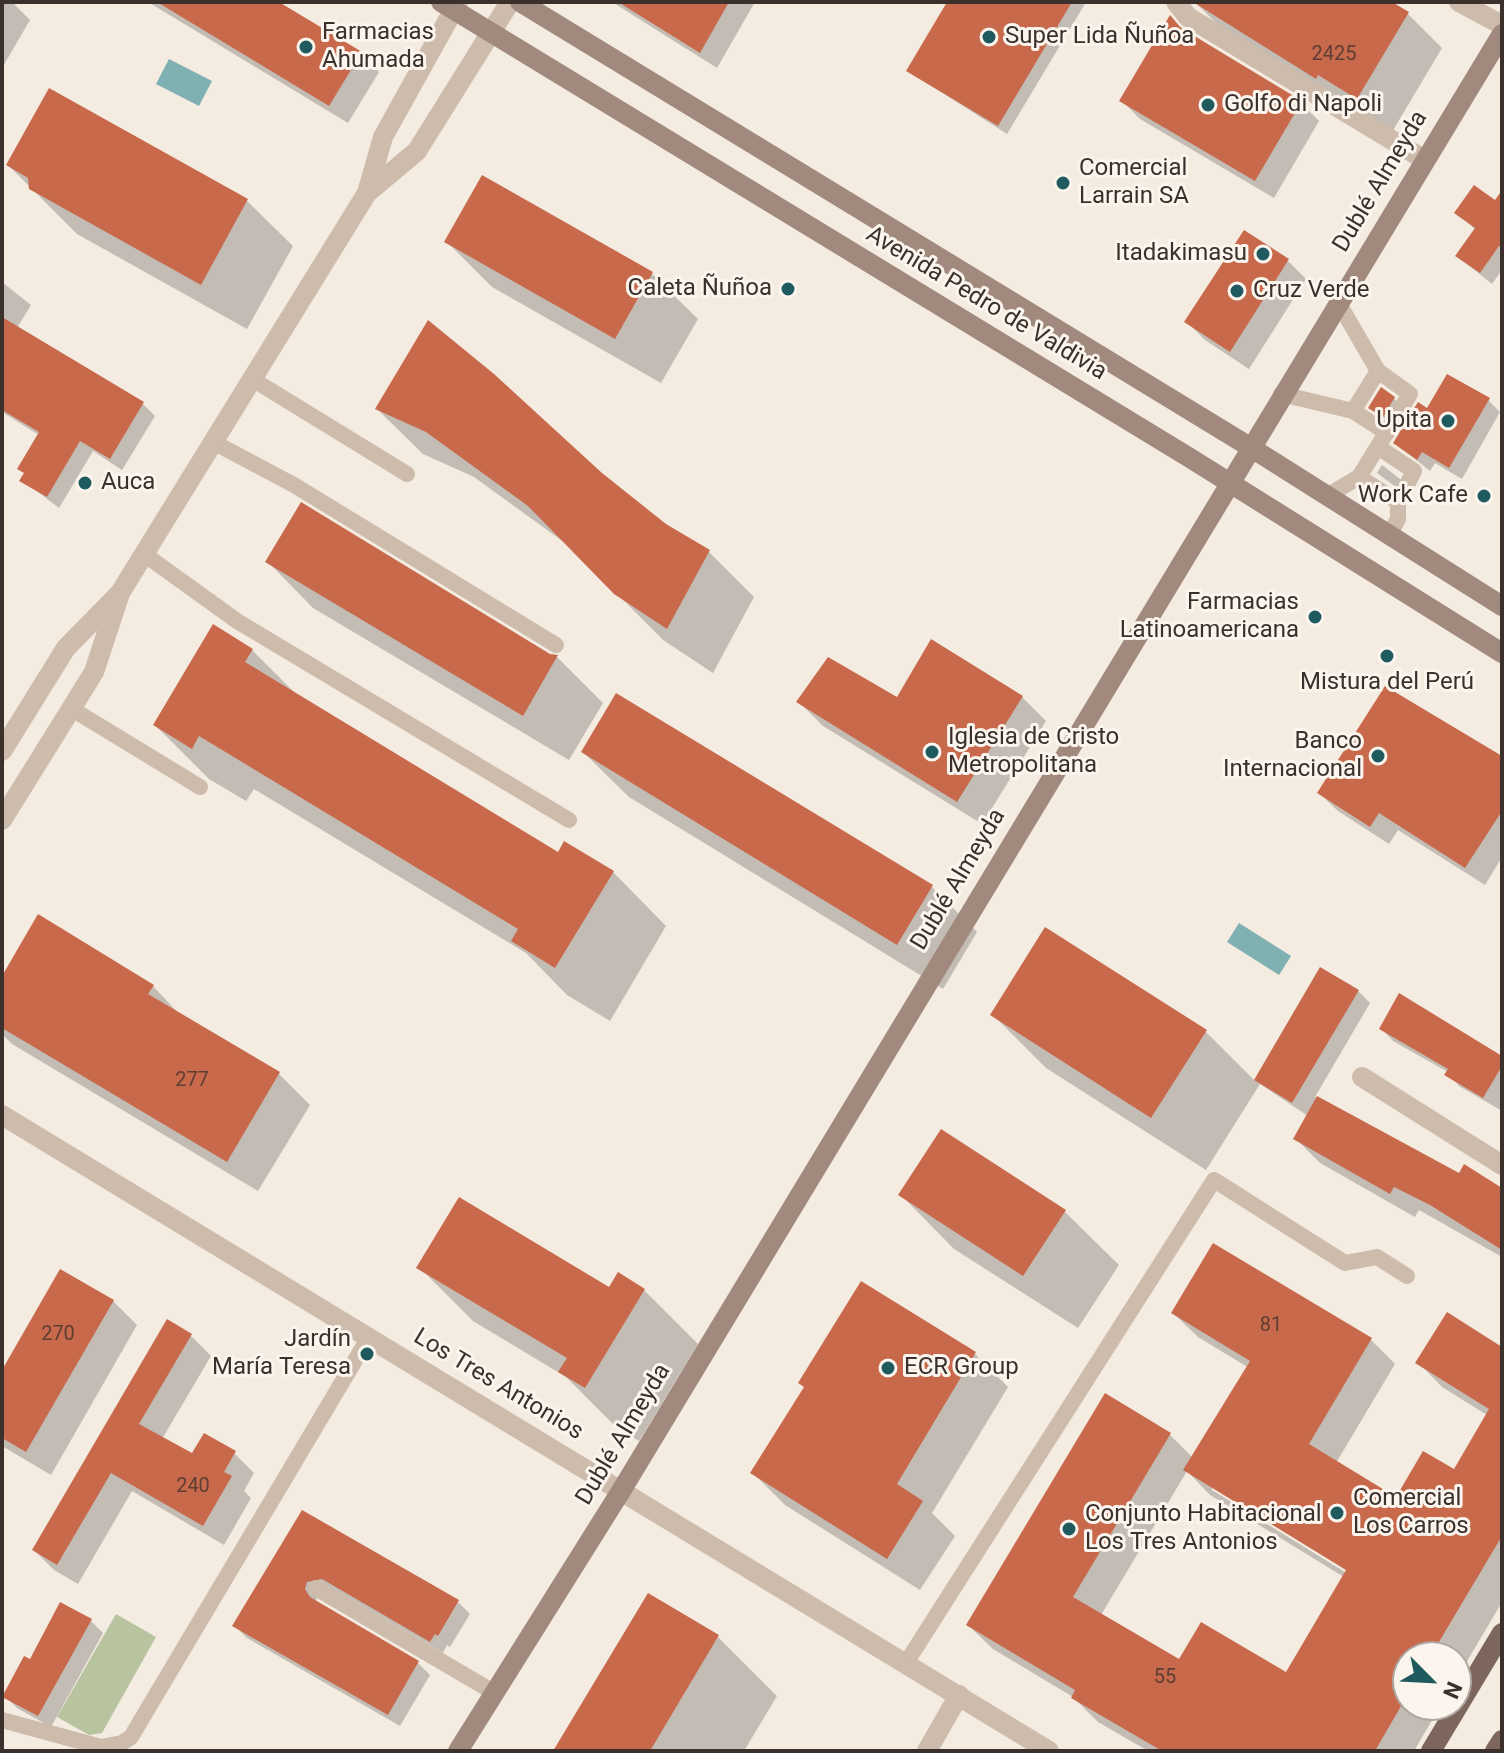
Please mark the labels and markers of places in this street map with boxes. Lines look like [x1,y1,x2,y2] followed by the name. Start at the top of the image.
[322,19,434,75] place label: Farmacias Ahumada
[1005,23,1194,51] place label: Super Lida Ñuñoa
[980,28,998,46] marker: Super Lida Ñuñoa
[297,38,315,56] marker: Farmacias Ahumada
[1224,91,1382,119] place label: Golfo di Napoli
[1199,96,1217,114] marker: Golfo di Napoli
[1079,155,1189,211] place label: Comercial Larrain SA
[1054,174,1072,192] marker: Comercial Larrain SA
[1115,240,1247,268] place label: Itadakimasu
[1254,245,1272,263] marker: Itadakimasu
[628,275,772,303] place label: Caleta Ñuñoa
[1253,277,1370,305] place label: Cruz Verde
[779,280,797,298] marker: Caleta Ñuñoa
[1228,282,1246,300] marker: Cruz Verde
[1376,407,1432,435] place label: Upita
[1439,412,1457,430] marker: Upita
[101,469,155,497] place label: Auca
[76,474,94,492] marker: Auca
[1358,482,1468,510] place label: Work Cafe
[1475,487,1493,505] marker: Work Cafe
[1120,589,1299,645] place label: Farmacias Latinoamericana
[1306,608,1324,626] marker: Farmacias Latinoamericana
[1378,647,1396,665] marker: Mistura del Perú
[1300,669,1474,697] place label: Mistura del Perú
[948,724,1119,780] place label: Iglesia de Cristo Metropolitana
[1223,728,1362,784] place label: Banco Internacional
[923,743,941,761] marker: Iglesia de Cristo Metropolitana
[1369,747,1387,765] marker: Banco Internacional
[212,1326,351,1382] place label: Jardín María Teresa
[358,1345,376,1363] marker: Jardín María Teresa
[904,1354,1019,1382] place label: ECR Group
[879,1359,897,1377] marker: ECR Group
[1353,1485,1469,1541] place label: Comercial Los Carros
[1085,1501,1322,1557] place label: Conjunto Habitacional Los Tres Antonios
[1328,1504,1346,1522] marker: Comercial Los Carros
[1060,1520,1078,1538] marker: Conjunto Habitacional Los Tres Antonios

